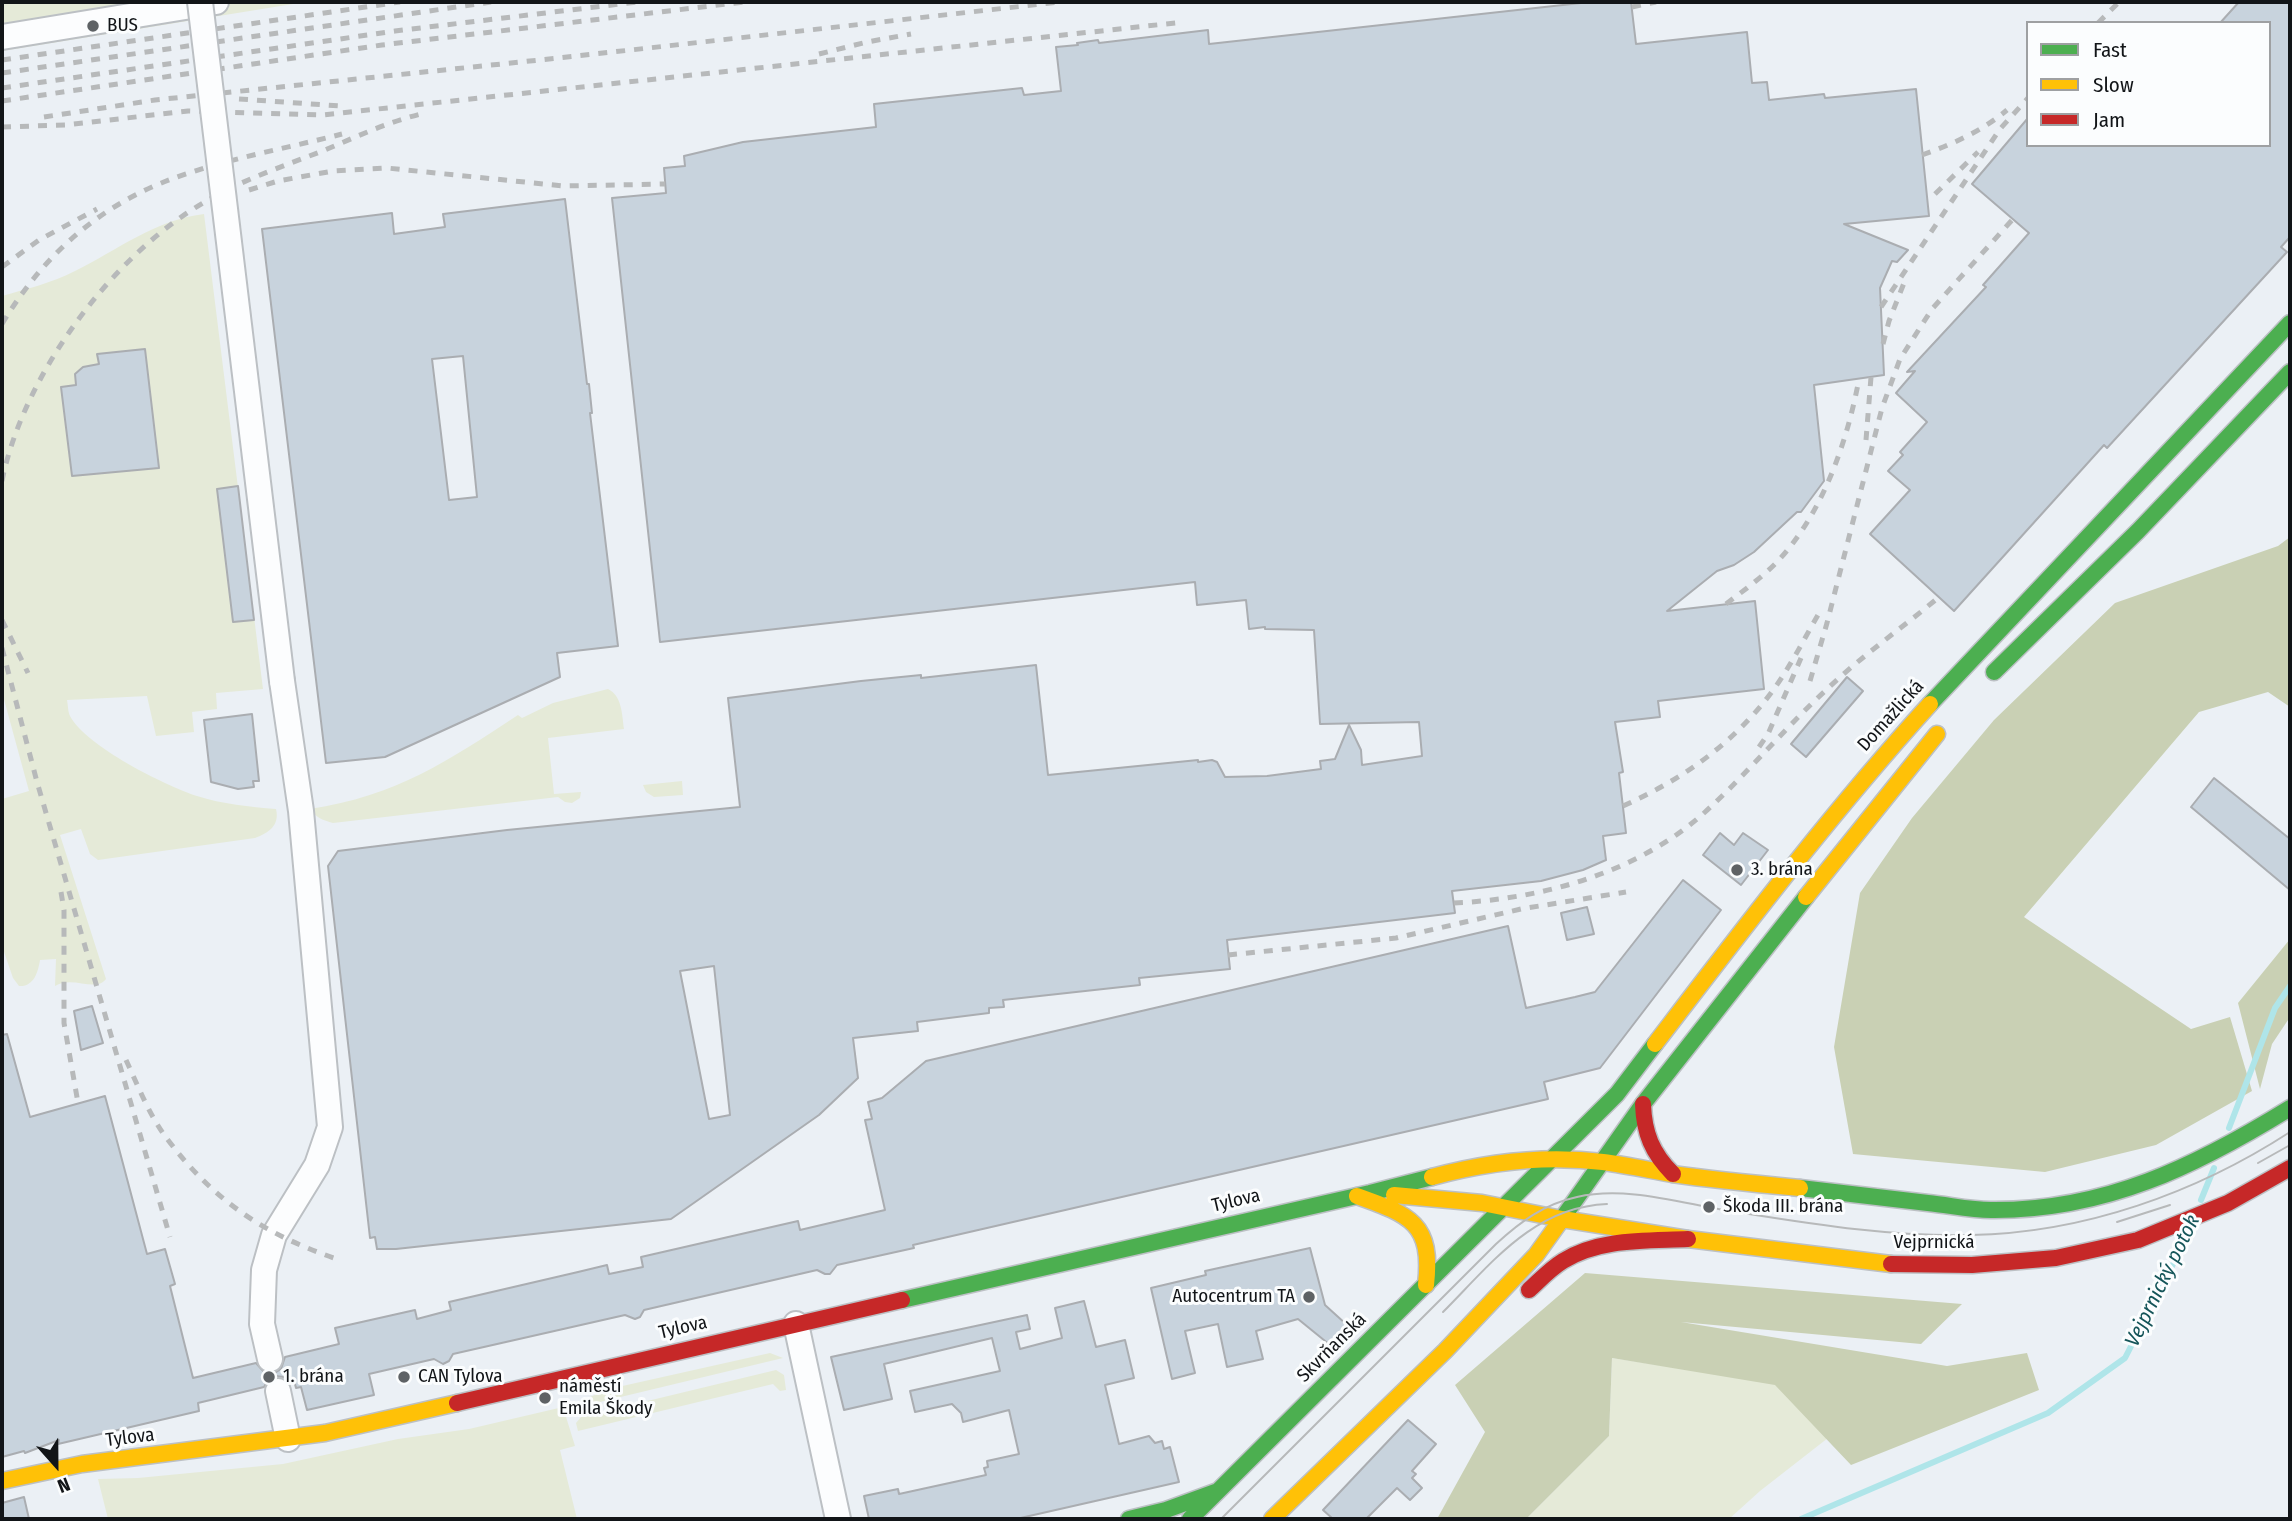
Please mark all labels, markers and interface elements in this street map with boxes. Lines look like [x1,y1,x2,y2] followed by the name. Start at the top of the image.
[107,15,138,37] place label: BUS
[85,18,101,34] marker: BUS
[2026,21,2271,147] legend
[2093,37,2127,63] text: Fast
[2093,72,2134,98] text: Slow
[2093,107,2125,133] text: Jam
[1853,676,1929,756] street label: Domažlická
[1751,859,1813,881] place label: 3. brána
[1729,862,1745,878] marker: 3. brána
[1210,1184,1262,1218] street label: Tylova
[1723,1196,1843,1218] place label: Škoda III. brána
[1701,1199,1717,1215] marker: Škoda III. brána
[2120,1211,2206,1351] water label: Vejprnický potok
[1894,1232,1974,1254] street label: Vejprnická
[1172,1286,1295,1308] place label: Autocentrum TA
[1301,1289,1317,1305] marker: Autocentrum TA
[1293,1309,1371,1387] street label: Skvrňanská
[657,1311,709,1345] street label: Tylova
[283,1366,344,1388] place label: 1. brána
[418,1366,502,1388] place label: CAN Tylova
[261,1369,277,1385] marker: 1. brána
[396,1369,412,1385] marker: CAN Tylova
[559,1376,653,1420] place label: náměstí Emila Škody
[537,1390,553,1406] marker: náměstí Emila Škody
[104,1424,156,1452] street label: Tylova
[21,1430,91,1500] north arrow
[54,1472,73,1498] text: N

